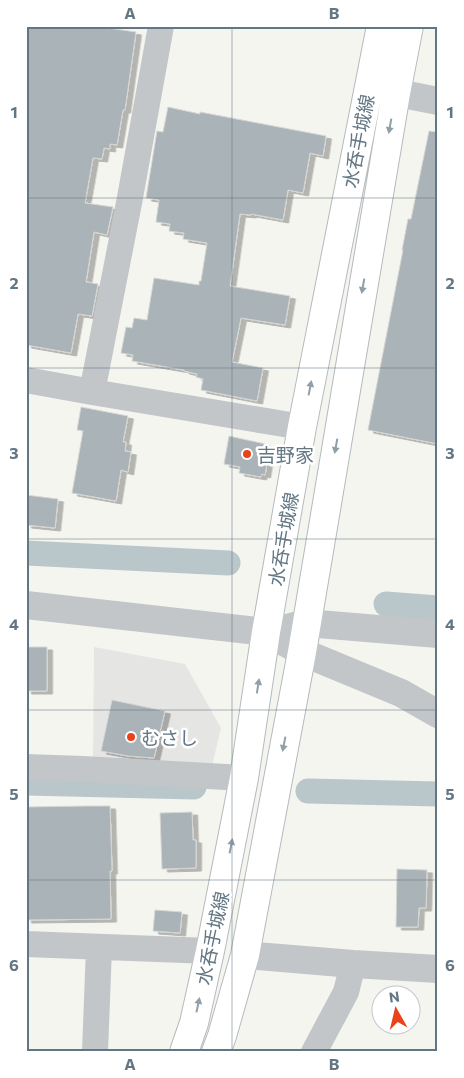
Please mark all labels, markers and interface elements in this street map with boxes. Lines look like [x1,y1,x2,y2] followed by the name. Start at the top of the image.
[124,3,136,22] text: A
[329,3,340,22] text: B
[338,92,378,190] street label: 水呑手城線
[10,102,18,121] text: 1
[446,102,454,121] text: 1
[386,118,394,134] one-way arrow
[9,273,19,292] text: 2
[445,273,455,292] text: 2
[359,278,367,294] one-way arrow
[306,380,314,395] one-way arrow
[332,439,340,455] one-way arrow
[9,443,19,462] text: 3
[257,443,314,466] place label: 吉野家
[445,443,455,462] text: 3
[241,448,253,460] marker: 吉野家
[263,490,303,588] street label: 水呑手城線
[9,614,19,633] text: 4
[445,614,455,633] text: 4
[254,677,262,693] one-way arrow
[141,726,198,749] place label: むさし
[125,731,137,743] marker: むさし
[280,737,288,753] one-way arrow
[9,784,19,803] text: 5
[445,784,455,803] text: 5
[227,837,235,853] one-way arrow
[191,889,233,987] street label: 水呑手城線
[9,955,19,974] text: 6
[445,955,455,974] text: 6
[372,986,422,1036] north arrow
[388,987,401,1006] text: N
[194,997,202,1013] one-way arrow
[124,1054,136,1073] text: A
[329,1054,340,1073] text: B

